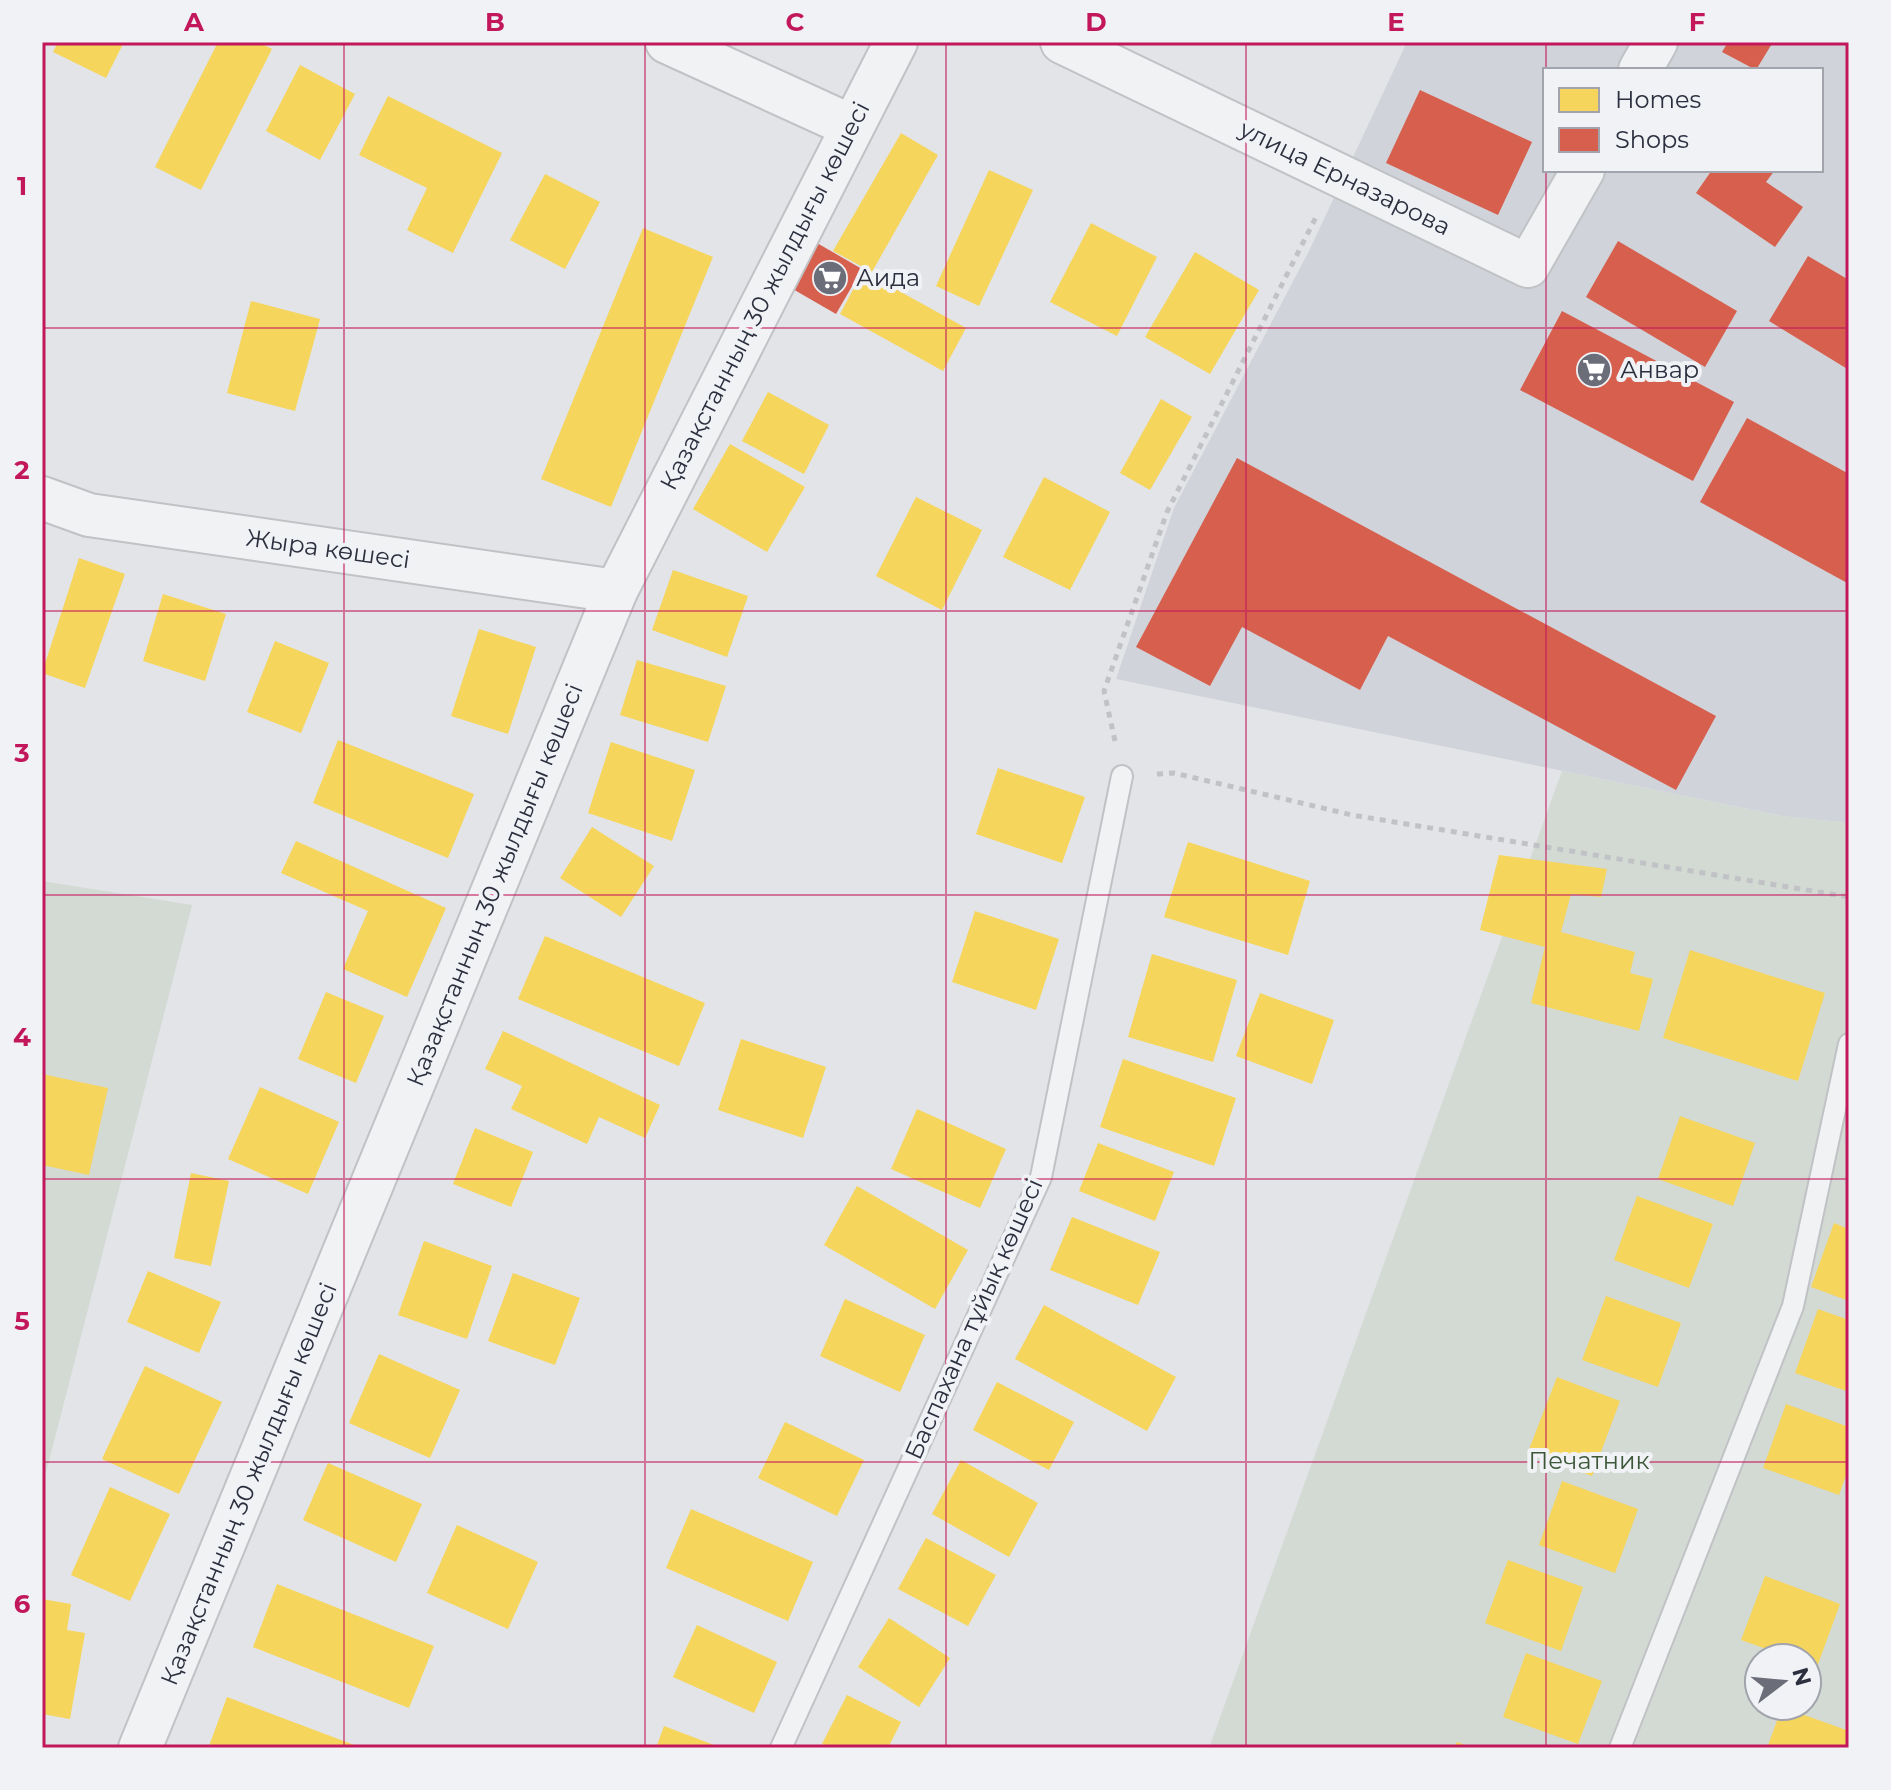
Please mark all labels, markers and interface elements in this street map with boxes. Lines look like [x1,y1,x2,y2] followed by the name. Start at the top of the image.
[183,6,205,38] text: A
[485,6,505,38] text: B
[786,6,805,38] text: C
[1085,6,1107,38] text: D
[1387,6,1405,38] text: E
[1689,6,1705,38] text: F
[1543,68,1823,172] legend
[1615,85,1701,114] text: Homes
[654,97,875,495] street label: Қазақстанның 30 жылдығы көшесі
[1234,113,1455,241] street label: улица Ерназарова
[1615,125,1689,154] text: Shops
[17,170,27,202] text: 1
[811,259,849,297] supermarket icon: Аида
[856,263,920,292] place label: Аида
[1575,351,1613,389] supermarket icon: Анвар
[1620,355,1699,384] place label: Анвар
[14,454,30,486] text: 2
[244,523,412,574] street label: Жыра көшесі
[400,679,589,1090] street label: Қазақстанның 30 жылдығы көшесі
[13,737,30,769] text: 3
[13,1021,31,1053] text: 4
[898,1174,1049,1464] street label: Баспахана тұйық көшесі
[154,1278,343,1689] street label: Қазақстанның 30 жылдығы көшесі
[14,1305,30,1337] text: 5
[1528,1446,1650,1475] park label: Печатник
[14,1588,31,1620] text: 6
[1743,1642,1823,1722] north arrow
[1786,1664,1817,1689] text: N

